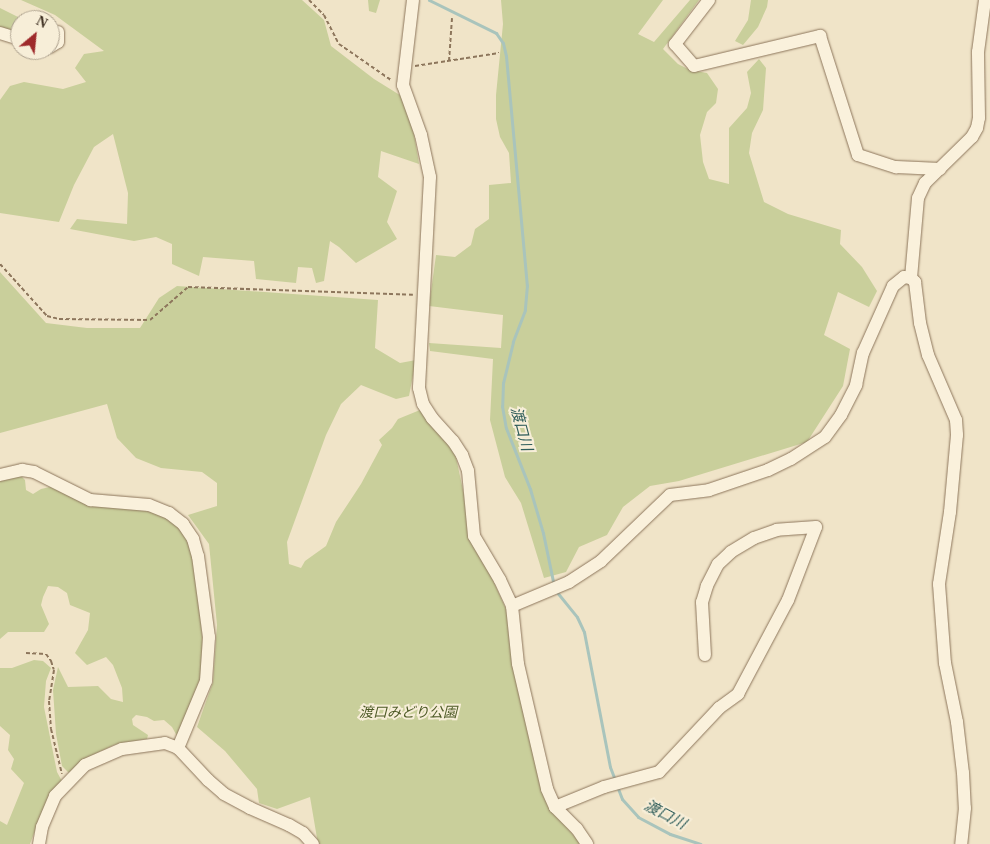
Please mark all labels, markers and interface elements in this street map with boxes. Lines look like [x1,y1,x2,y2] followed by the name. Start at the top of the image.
[10,10,60,60] north arrow
[34,13,50,31] text: N
[506,405,536,453] water label: 渡口川
[359,705,457,721] park label: 渡口みどり公園
[641,796,689,834] water label: 渡口川

